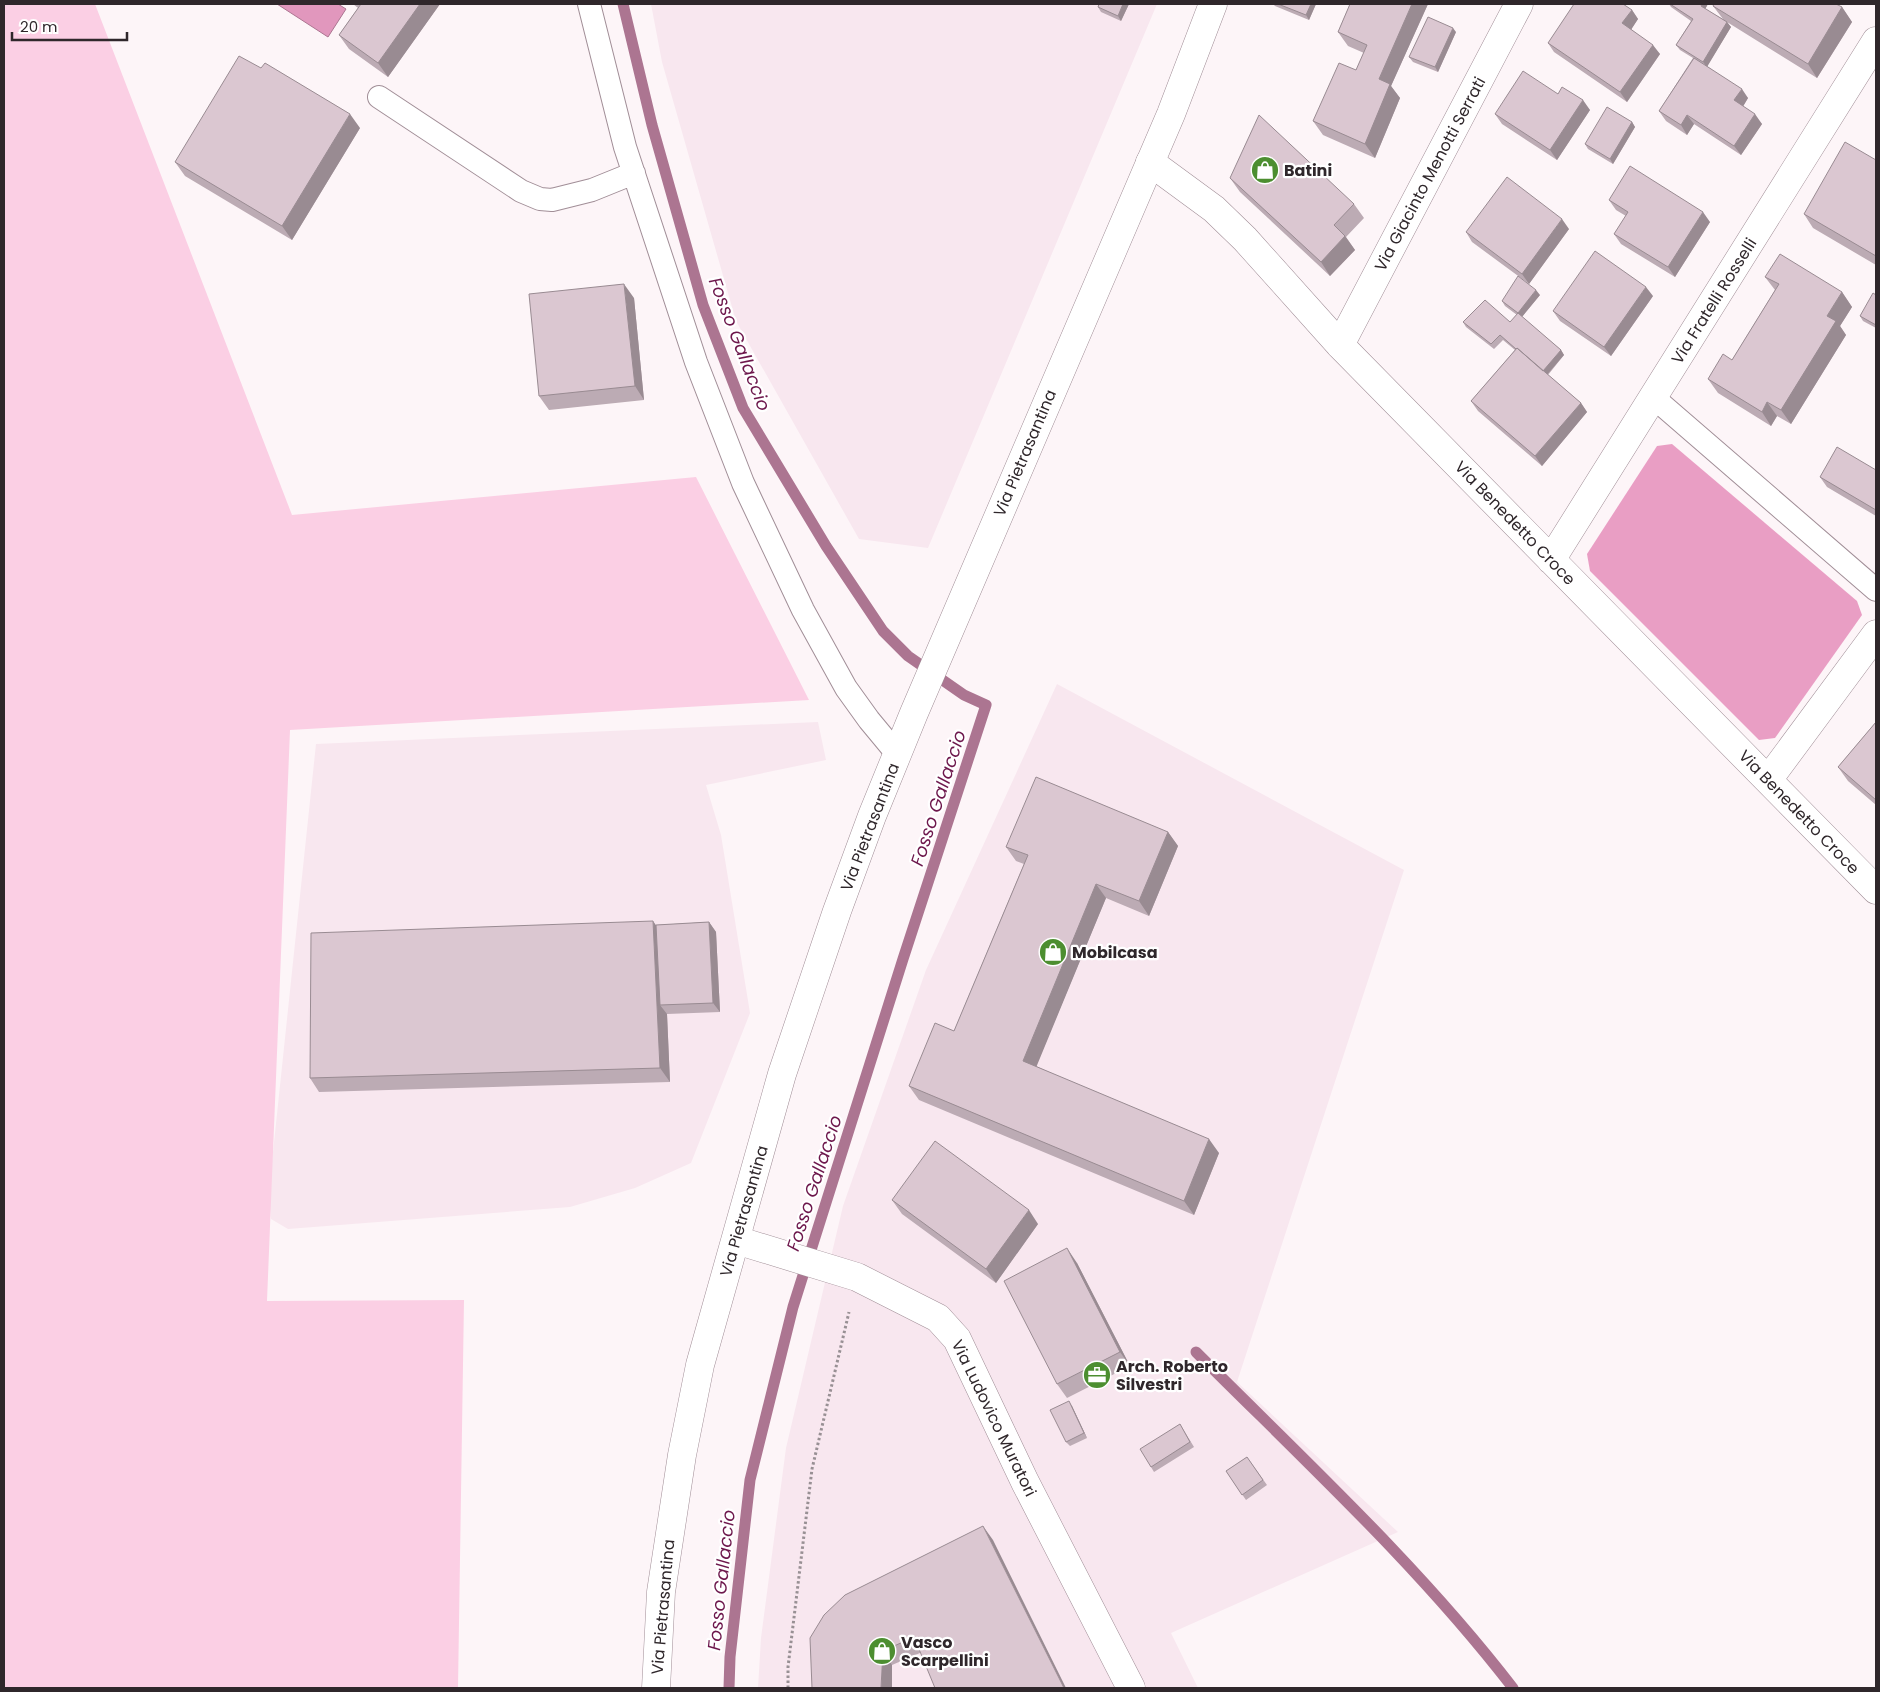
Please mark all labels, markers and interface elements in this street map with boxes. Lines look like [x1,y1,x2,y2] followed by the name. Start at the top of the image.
[12,10,128,42] scale bar
[20,16,58,37] text: 20 m
[1369,73,1491,275] street label: Via Giacinto Menotti Serrati
[1250,155,1280,185] shop icon: Batini
[1284,159,1332,182] place label: Batini
[1666,233,1762,369] street label: Via Fratelli Rosselli
[703,274,777,414] water label: Fosso Gallaccio
[988,386,1062,520] street label: Via Pietrasantina
[1449,456,1581,590] street label: Via Benedetto Croce
[904,727,972,869] water label: Fosso Gallaccio
[1733,745,1865,879] street label: Via Benedetto Croce
[835,759,905,895] street label: Via Pietrasantina
[1038,937,1068,967] shop icon: Mobilcasa
[1072,941,1158,964] place label: Mobilcasa
[780,1112,848,1254] water label: Fosso Gallaccio
[714,1143,774,1279] street label: Via Pietrasantina
[946,1336,1042,1500] street label: Via Ludovico Muratori
[1116,1355,1228,1396] place label: Arch. Roberto Silvestri
[1082,1360,1112,1390] office icon: Arch. Roberto Silvestri
[701,1508,741,1652] water label: Fosso Gallaccio
[646,1538,680,1676] street label: Via Pietrasantina
[901,1631,989,1672] place label: Vasco Scarpellini
[867,1636,897,1666] shop icon: Vasco Scarpellini

